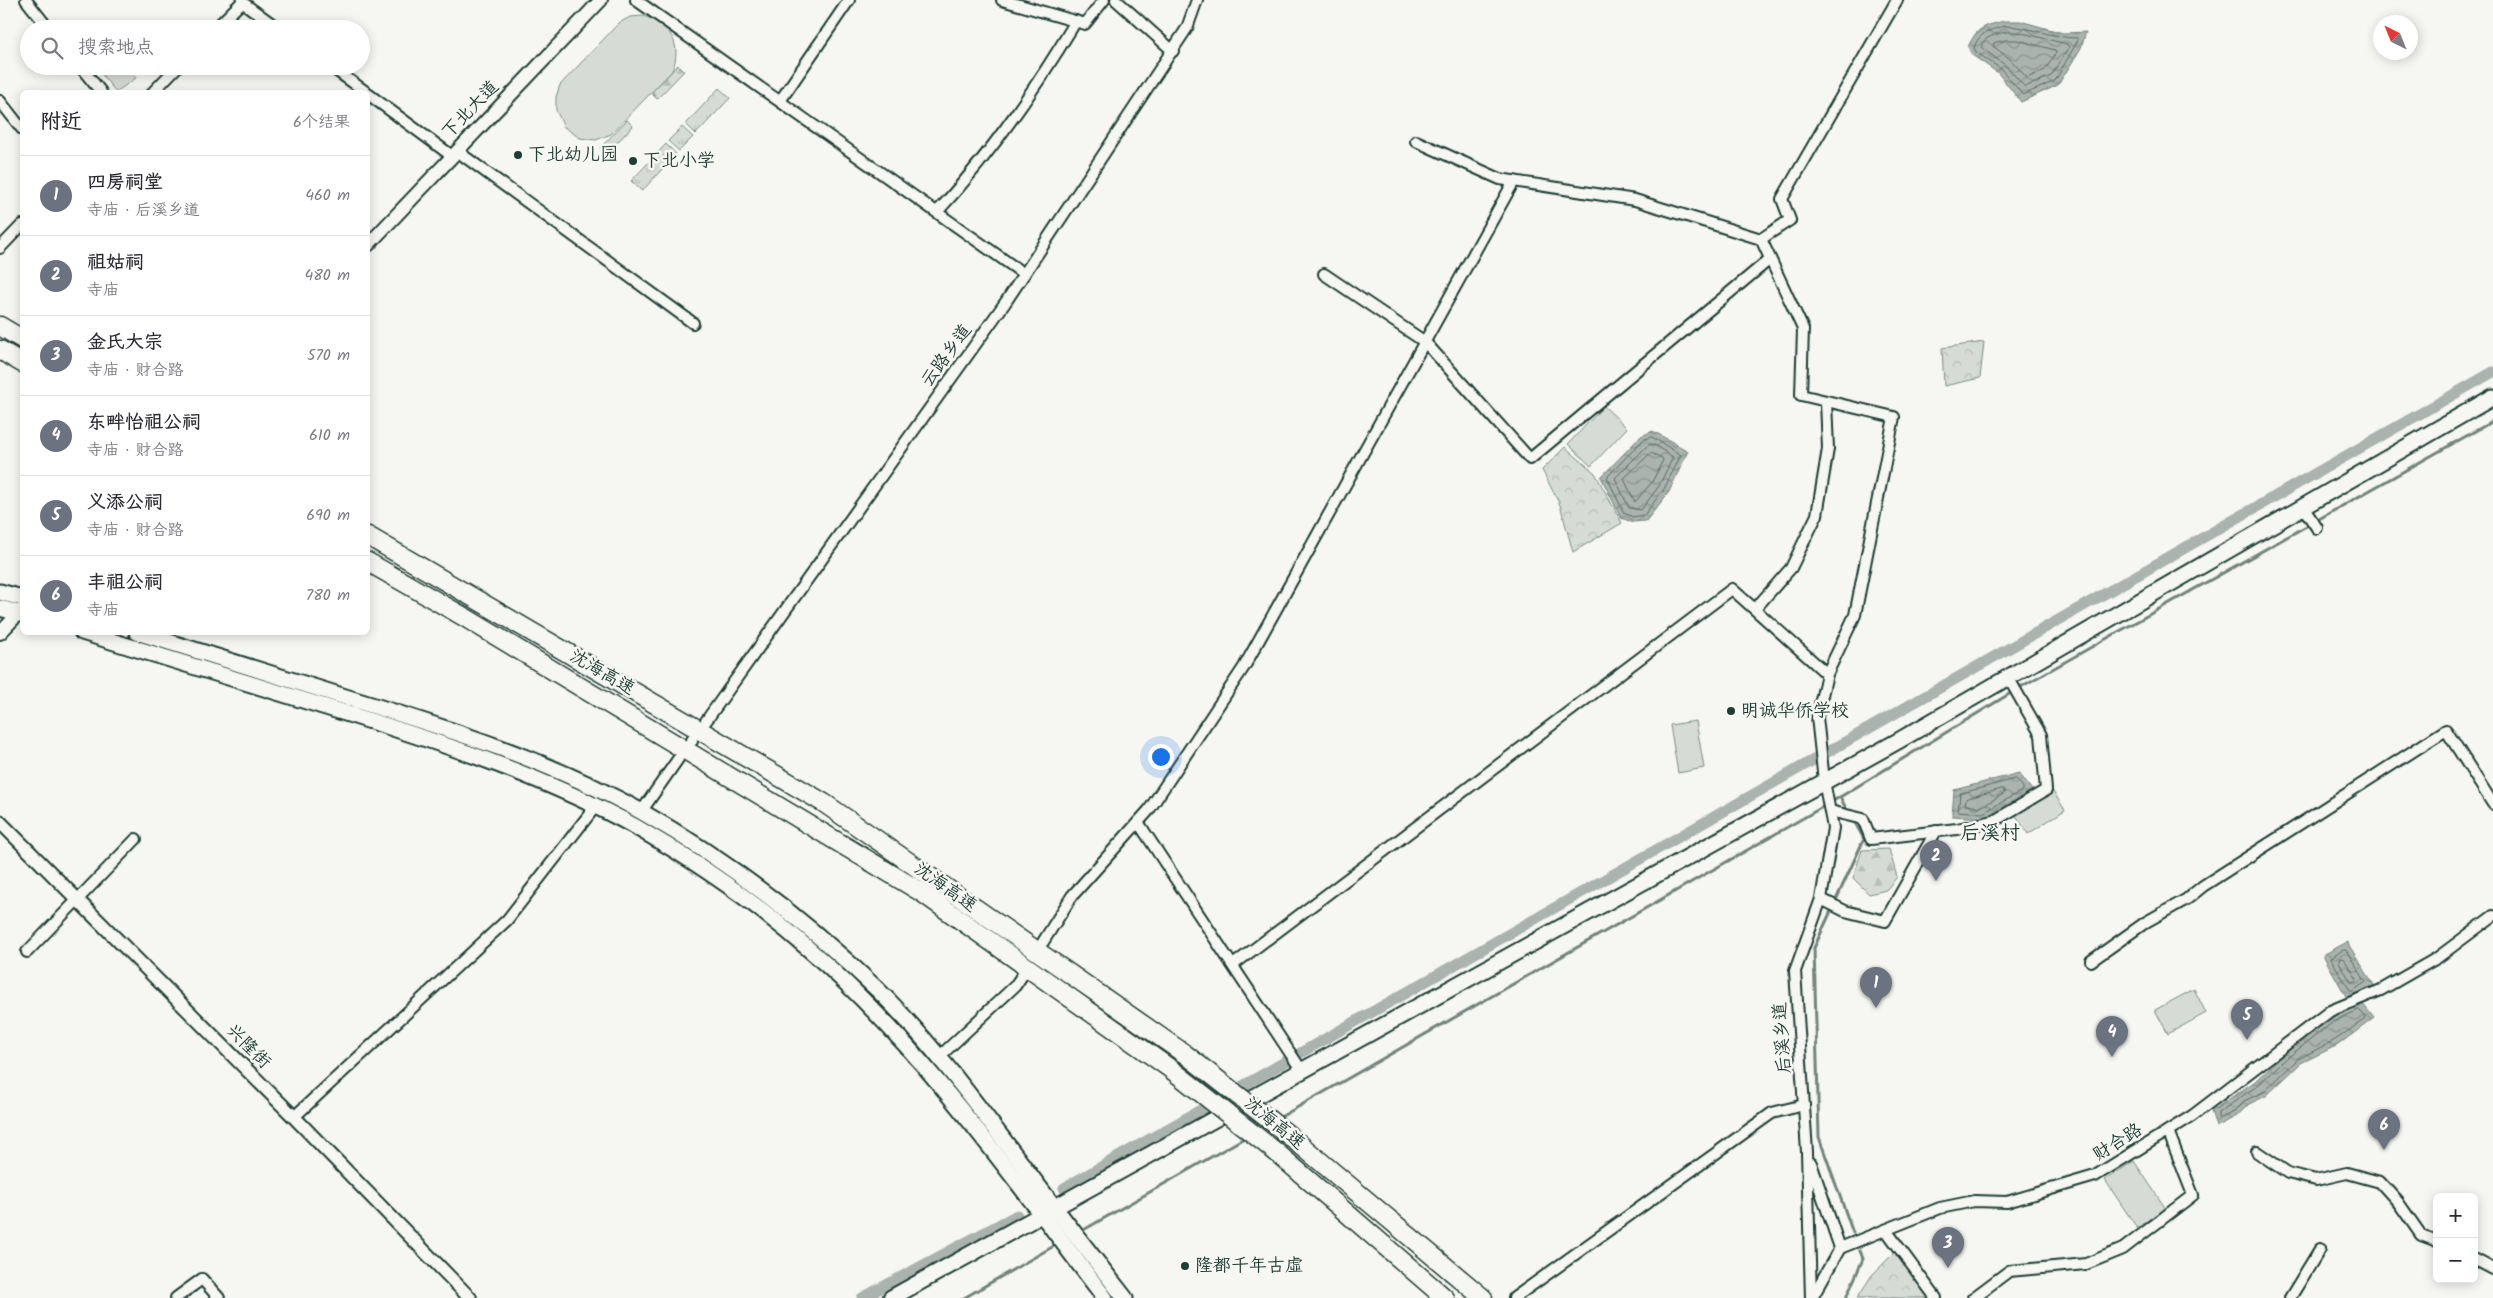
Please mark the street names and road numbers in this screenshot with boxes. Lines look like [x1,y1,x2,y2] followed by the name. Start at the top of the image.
[436,74,506,146] street label: 下北大道
[914,318,980,394] street label: 云路乡道
[564,642,640,704] street label: 沈海高速
[907,855,983,921] street label: 沈海高速
[1766,1001,1800,1075] street label: 后溪乡道
[219,1018,277,1076] street label: 兴隆街
[1237,1090,1311,1158] street label: 沈海高速
[2087,1116,2149,1170] street label: 财合路

